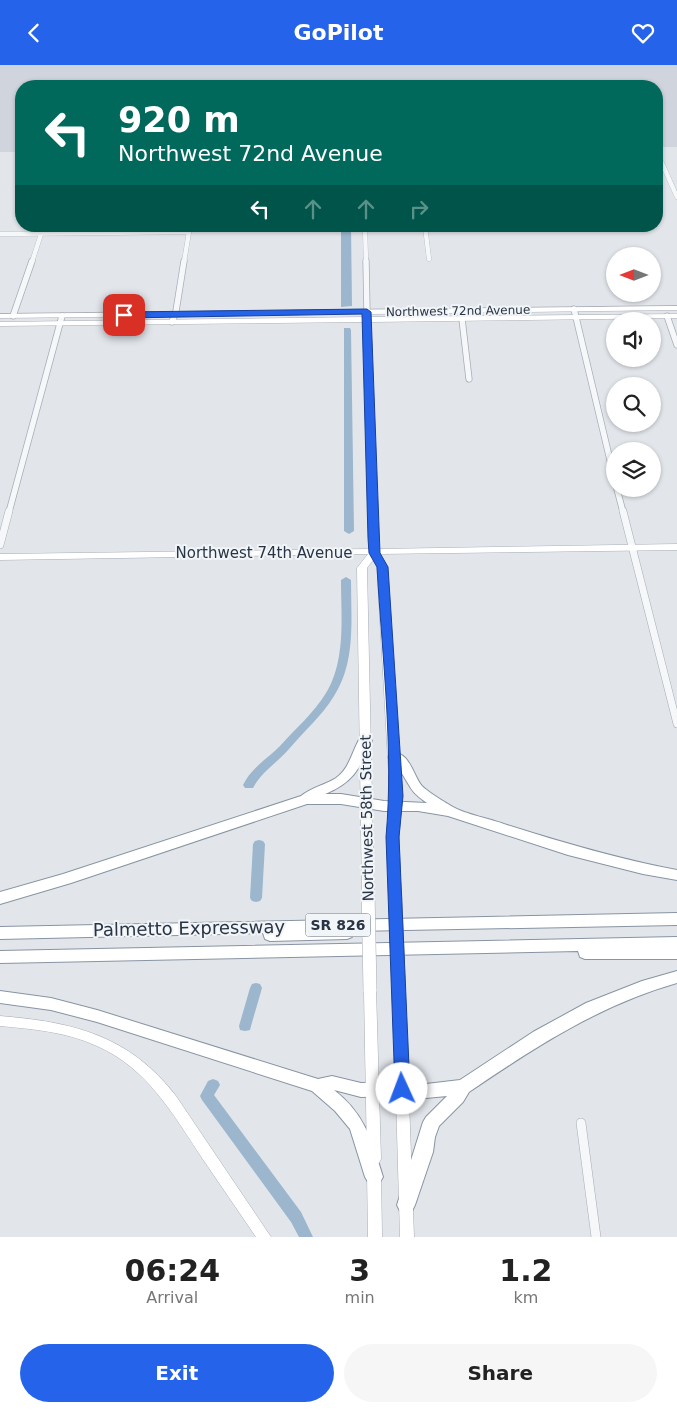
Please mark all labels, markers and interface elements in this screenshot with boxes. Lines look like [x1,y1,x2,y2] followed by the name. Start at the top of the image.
[20,19,48,47] icon: back
[629,19,657,47] icon: heart
[293,20,384,45] text: GoPilot
[35,100,100,165] icon: left
[118,100,240,140] text: 920 m
[118,141,383,166] text: Northwest 72nd Avenue
[246,195,274,223] icon: left
[299,195,327,223] icon: ahead
[352,195,380,223] icon: ahead
[405,195,433,223] icon: right
[606,247,661,303] north arrow
[606,247,661,497] map controls
[103,294,145,336] pin
[110,301,138,329] icon: arrive
[386,303,530,319] street label: Northwest 72nd Avenue
[606,312,661,367] button: sound
[606,377,661,432] button: search
[606,442,661,497] button: layers
[176,544,352,562] street label: Northwest 74th Avenue
[357,734,377,902] street label: Northwest 58th Street
[306,913,370,937] road number: SR 826
[93,916,286,940] street label: Palmetto Expressway
[375,1062,427,1114] position arrow
[125,1253,220,1288] text: 06:24
[349,1253,370,1288] text: 3
[499,1253,552,1288] text: 1.2
[146,1288,198,1307] text: Arrival
[345,1288,375,1307] text: min
[513,1288,538,1307] text: km
[20,1344,334,1402] button: Exit
[344,1344,657,1402] button: Share

